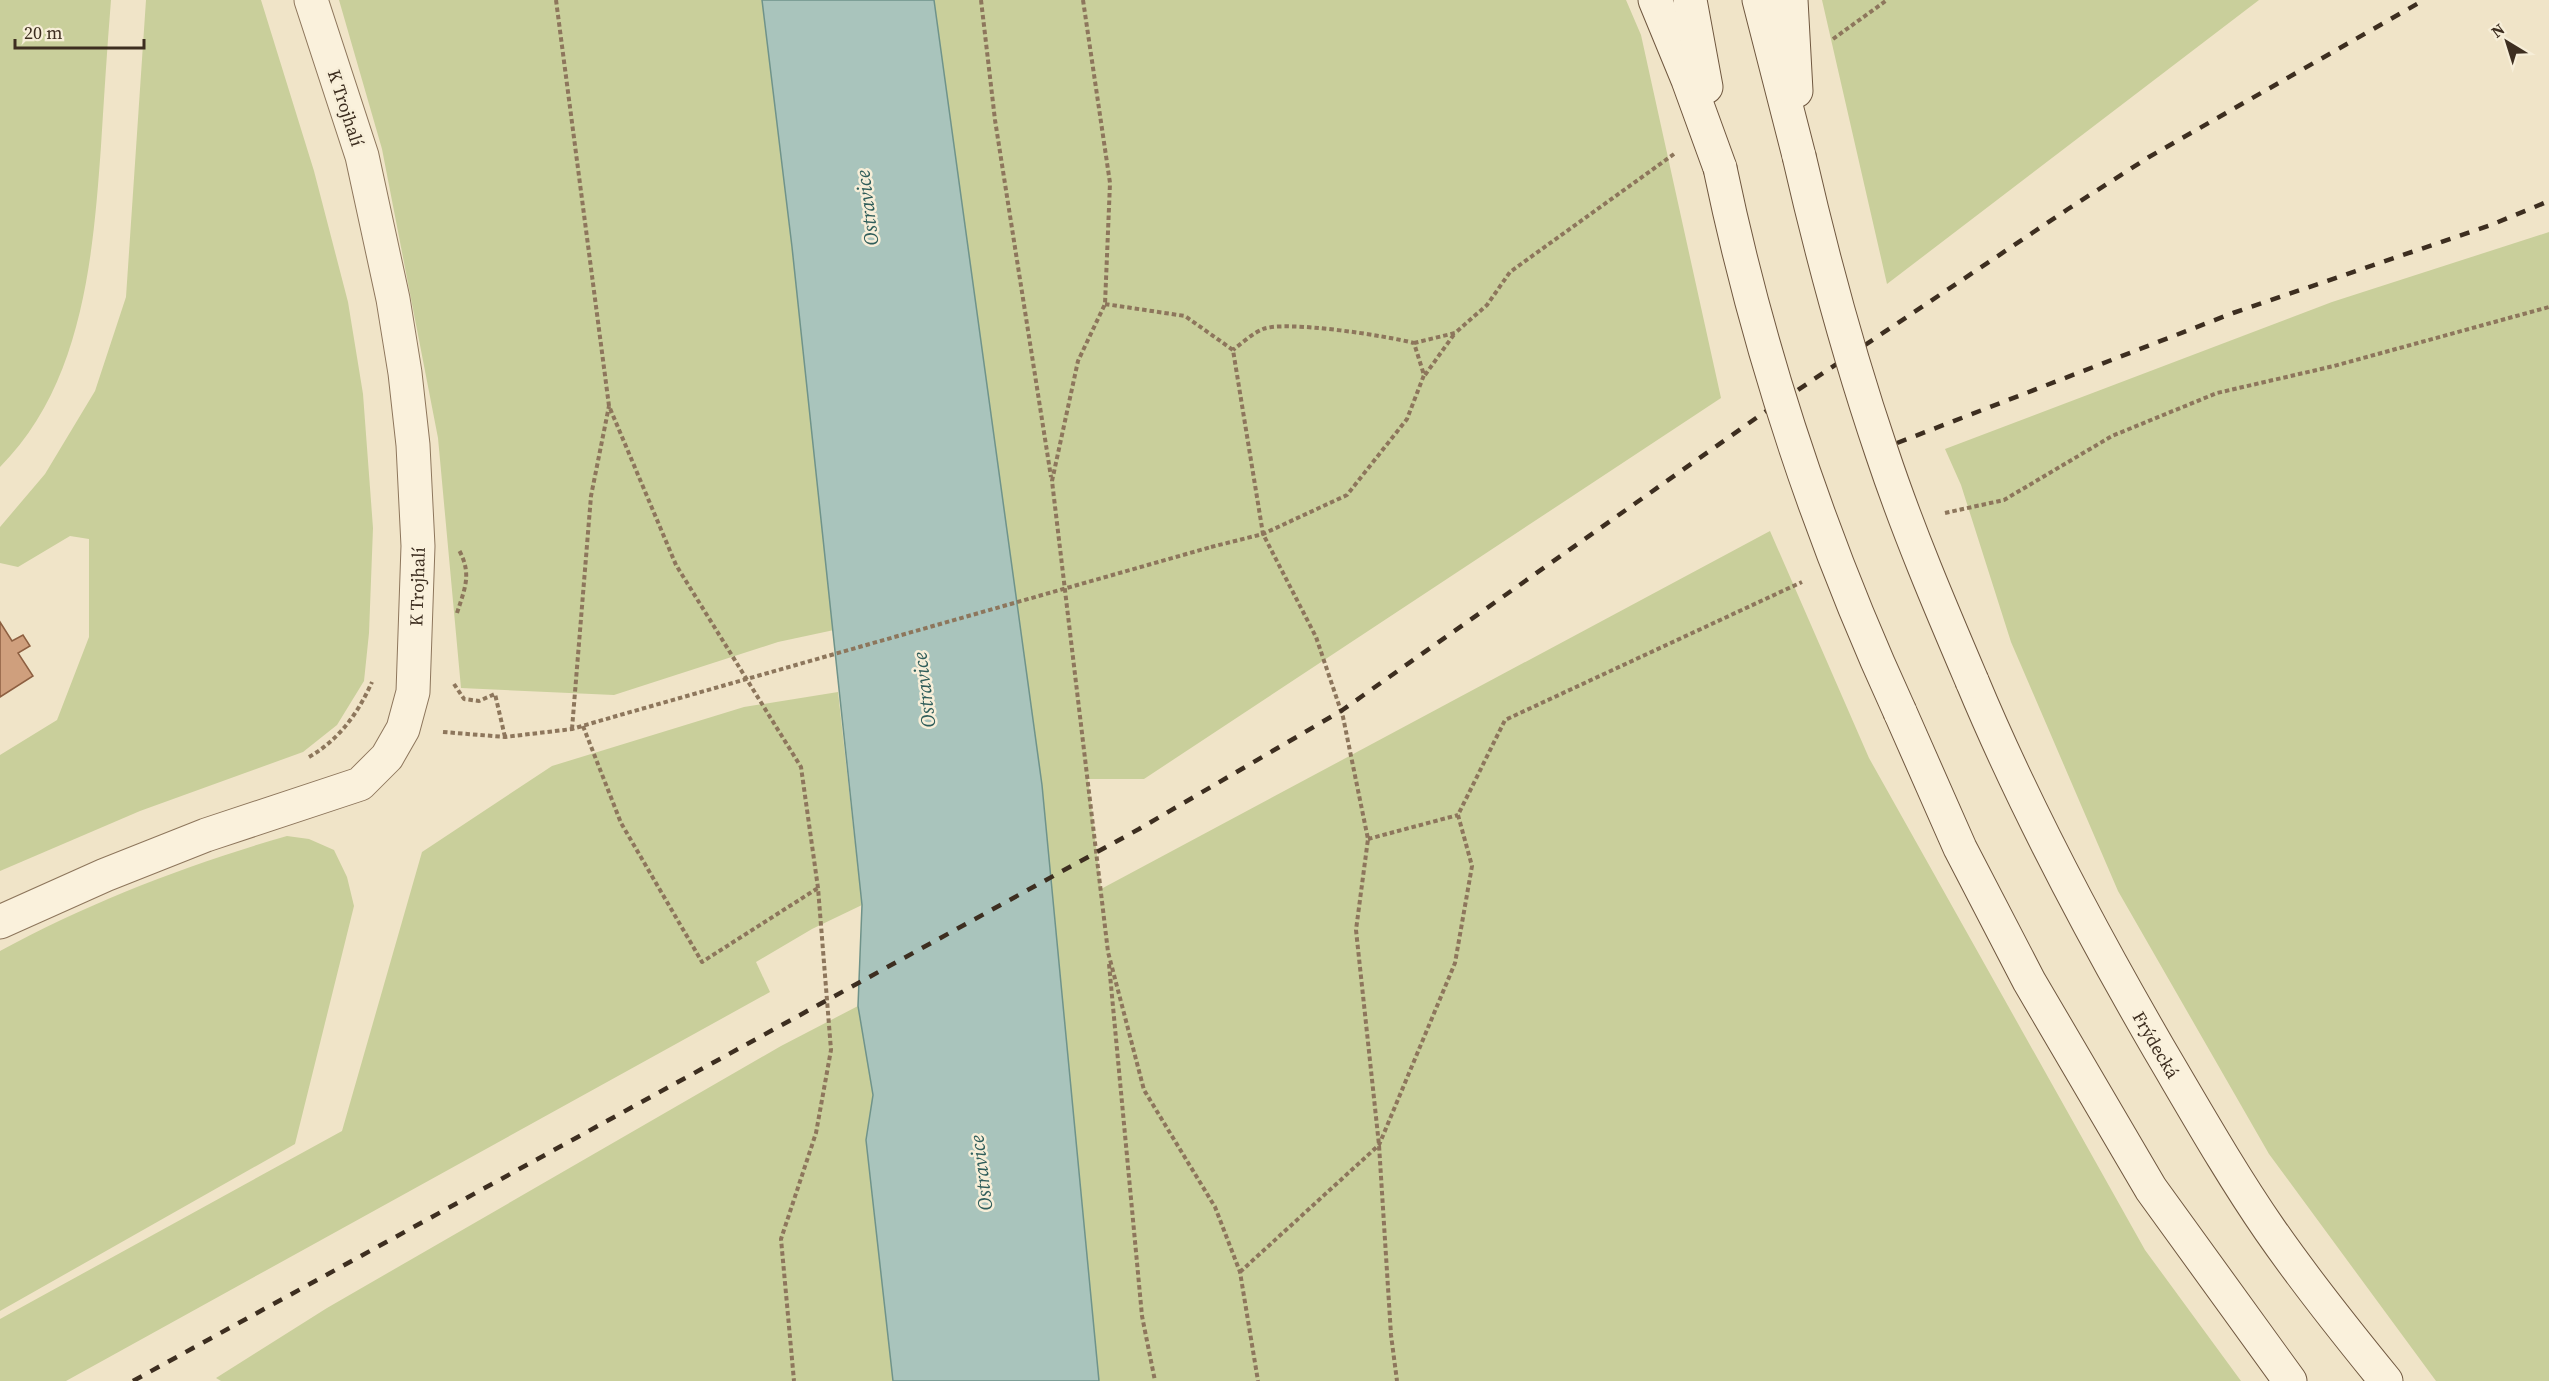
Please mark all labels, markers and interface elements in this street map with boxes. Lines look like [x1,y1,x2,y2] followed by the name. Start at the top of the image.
[15,12,144,50] scale bar
[2477,12,2537,72] north arrow
[2486,18,2509,42] text: N
[24,20,62,45] text: 20 m
[322,66,370,150] street label: K Trojhalí
[848,169,886,247] water label: Ostravice
[403,547,430,627] street label: K Trojhalí
[905,651,943,729] water label: Ostravice
[2127,1006,2186,1083] street label: Frýdecká
[962,1134,1000,1212] water label: Ostravice

